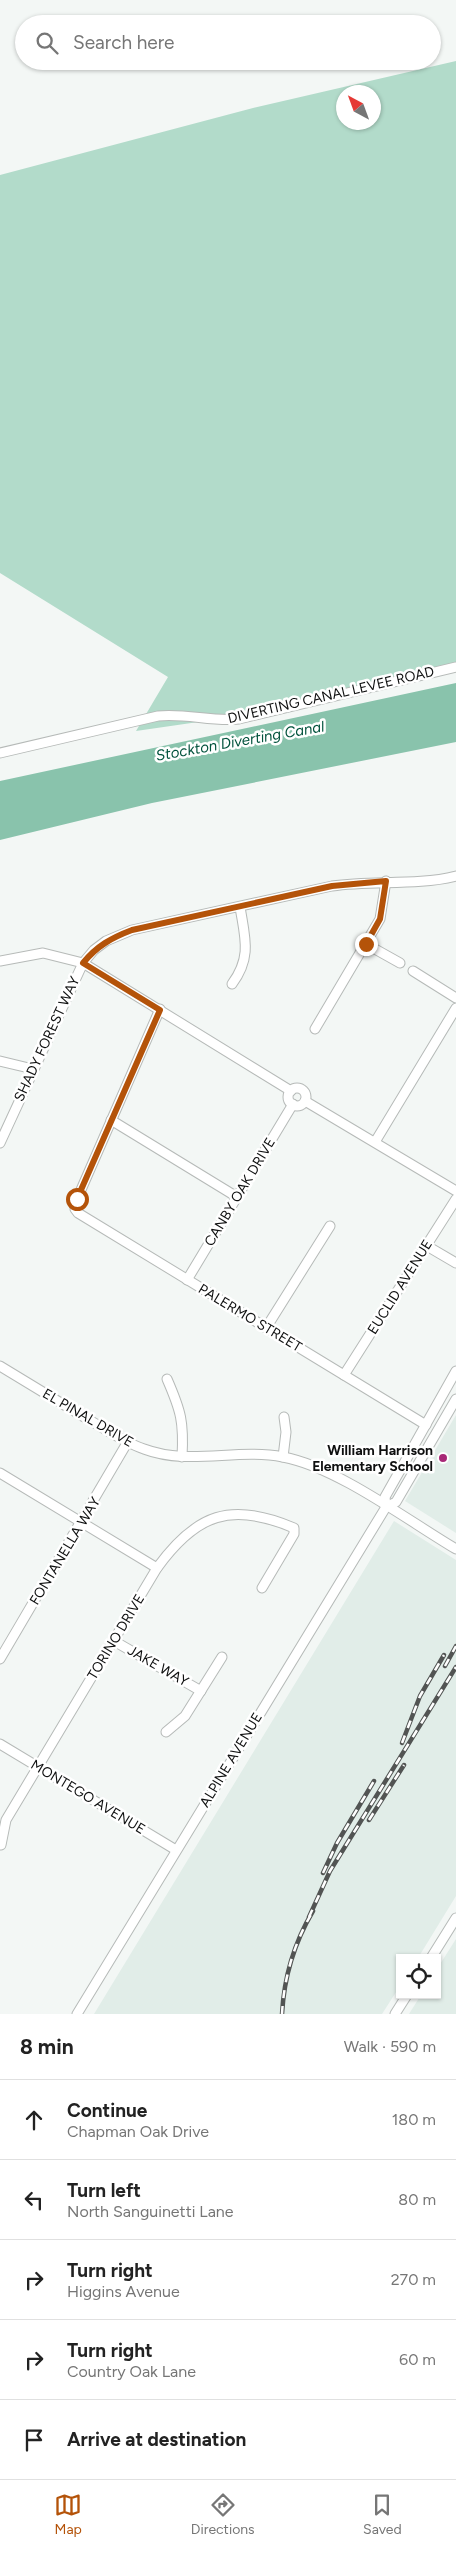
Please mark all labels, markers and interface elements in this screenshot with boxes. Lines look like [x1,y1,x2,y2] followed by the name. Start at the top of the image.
[15,15,441,70] search box
[33,29,61,57] icon: search
[73,31,175,54] text: Search here
[336,85,381,130] north arrow
[226,663,436,727] street label: DIVERTING CANAL LEVEE ROAD
[154,717,326,765] water label: Stockton Diverting Canal
[355,933,378,956] route end
[11,973,84,1104] street label: SHADY FOREST WAY
[201,1135,279,1249] street label: CANBY OAK DRIVE
[66,1188,89,1211] route start
[364,1237,436,1337] street label: EUCLID AVENUE
[195,1280,305,1356] street label: PALERMO STREET
[40,1385,136,1451] street label: EL PINAL DRIVE
[312,1442,433,1475] place label: William Harrison Elementary School
[437,1452,449,1464] marker: William Harrison Elementary School
[26,1493,104,1608] street label: FONTANELLA WAY
[84,1591,148,1683] street label: TORINO DRIVE
[124,1642,192,1691] street label: JAKE WAY
[196,1710,266,1810] street label: ALPINE AVENUE
[28,1756,148,1838] street label: MONTEGO AVENUE
[396,1954,441,1999] map controls
[396,1954,441,1999] button: locate
[20,2034,74,2059] text: 8 min
[344,2037,436,2056] text: Walk · 590 m
[67,2099,147,2122] text: Continue
[20,2106,48,2134] icon: ahead
[392,2110,436,2129] text: 180 m
[67,2122,209,2141] text: Chapman Oak Drive
[67,2179,141,2202] text: Turn left
[20,2186,48,2214] icon: left
[398,2190,436,2209] text: 80 m
[67,2202,234,2221] text: North Sanguinetti Lane
[67,2259,153,2282] text: Turn right
[20,2266,48,2294] icon: right
[391,2270,436,2289] text: 270 m
[67,2282,180,2301] text: Higgins Avenue
[67,2339,153,2362] text: Turn right
[20,2346,48,2374] icon: right
[399,2350,436,2369] text: 60 m
[67,2362,196,2381] text: Country Oak Lane
[20,2426,48,2454] icon: arrive
[67,2428,246,2451] text: Arrive at destination
[54,2491,82,2538] tab: Map
[191,2491,255,2538] tab: Directions
[363,2491,402,2538] tab: Saved

